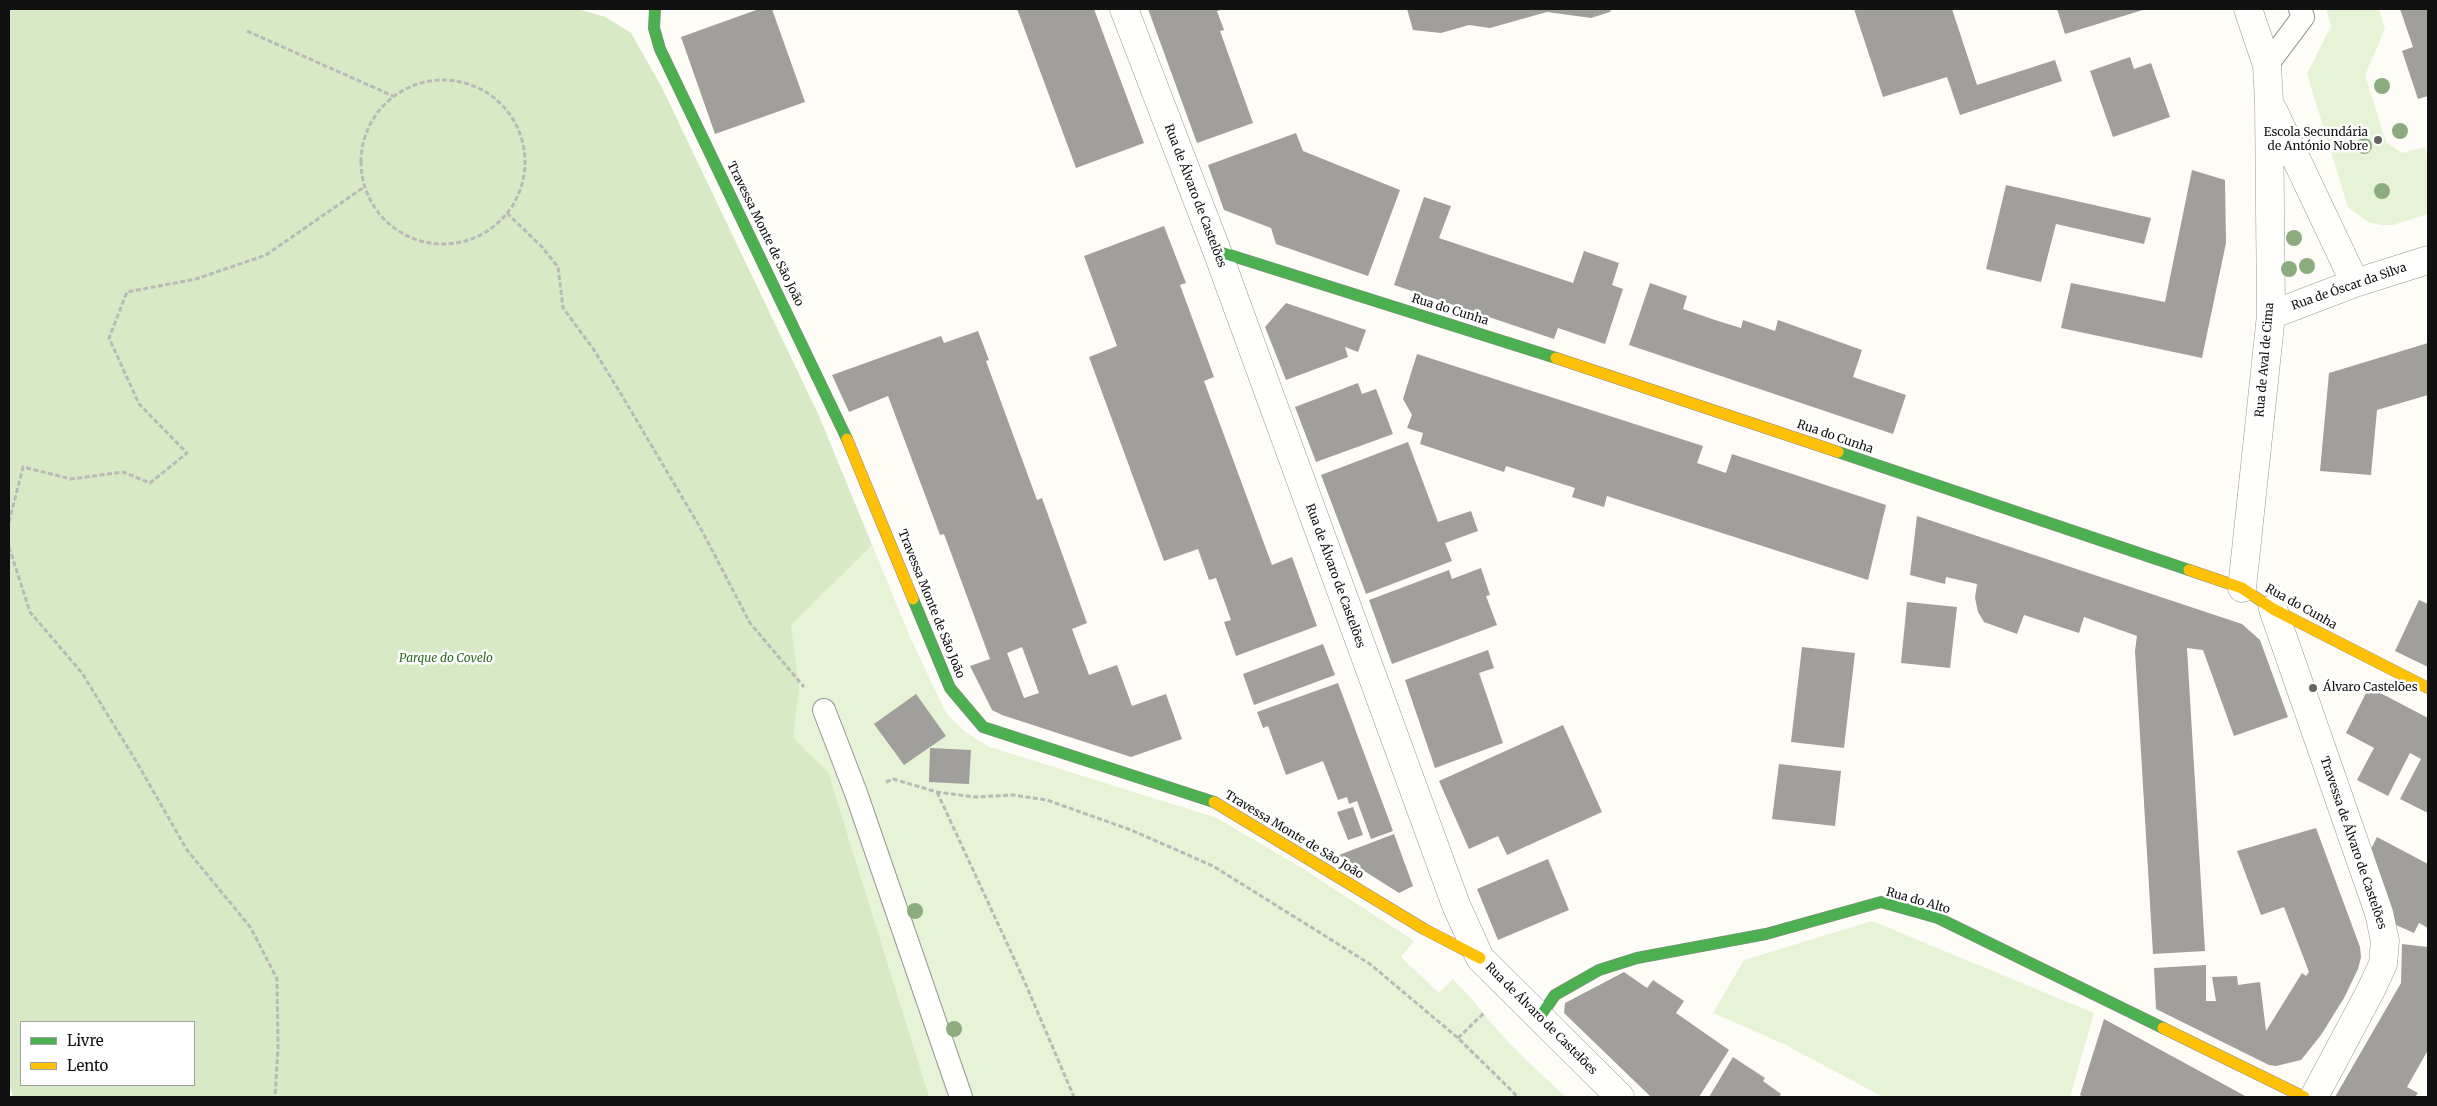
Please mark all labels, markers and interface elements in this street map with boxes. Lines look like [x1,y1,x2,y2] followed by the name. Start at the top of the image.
[1161,122,1229,270] street label: Rua de Álvaro de Castelões
[2264,126,2368,154] place label: Escola Secundária de António Nobre
[2372,134,2384,146] marker: Escola Secundária de António Nobre
[724,159,806,309] street label: Travessa Monte de São João
[2289,261,2409,313] street label: Rua de Óscar da Silva
[1410,291,1490,329] street label: Rua do Cunha
[2253,302,2277,418] street label: Rua de Aval de Cima
[1795,417,1875,457] street label: Rua do Cunha
[1302,502,1368,650] street label: Rua de Álvaro de Castelões
[895,528,967,680] street label: Travessa Monte de São João
[2263,581,2339,633] street label: Rua do Cunha
[399,652,493,666] park label: Parque do Covelo
[2323,681,2418,695] place label: Álvaro Castelões
[2307,682,2319,694] marker: Álvaro Castelões
[2317,755,2389,931] street label: Travessa de Álvaro de Castelões
[1222,788,1366,882] street label: Travessa Monte de São João
[1884,885,1952,917] street label: Rua do Alto
[1482,960,1600,1078] street label: Rua de Álvaro de Castelões
[20,1021,195,1086] legend
[67,1031,104,1050] text: Livre
[67,1056,108,1075] text: Lento

